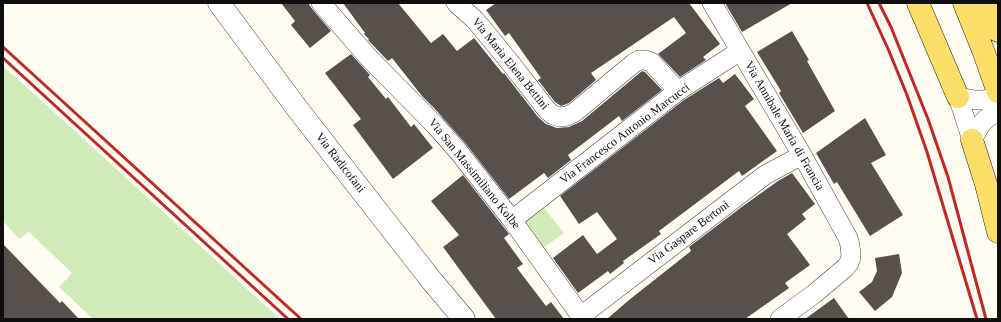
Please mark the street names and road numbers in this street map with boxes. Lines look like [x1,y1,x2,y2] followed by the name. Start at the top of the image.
[468,15,552,113] street label: Via Maria Elena Bettini
[741,59,827,193] street label: Via Annibale Maria di Francia
[557,80,693,188] street label: Via Francesco Antonio Marcucci
[425,116,523,232] street label: Via San Massimiliano Kolbe
[312,130,368,196] street label: Via Radicofani
[646,198,732,268] street label: Via Gaspare Bertoni

